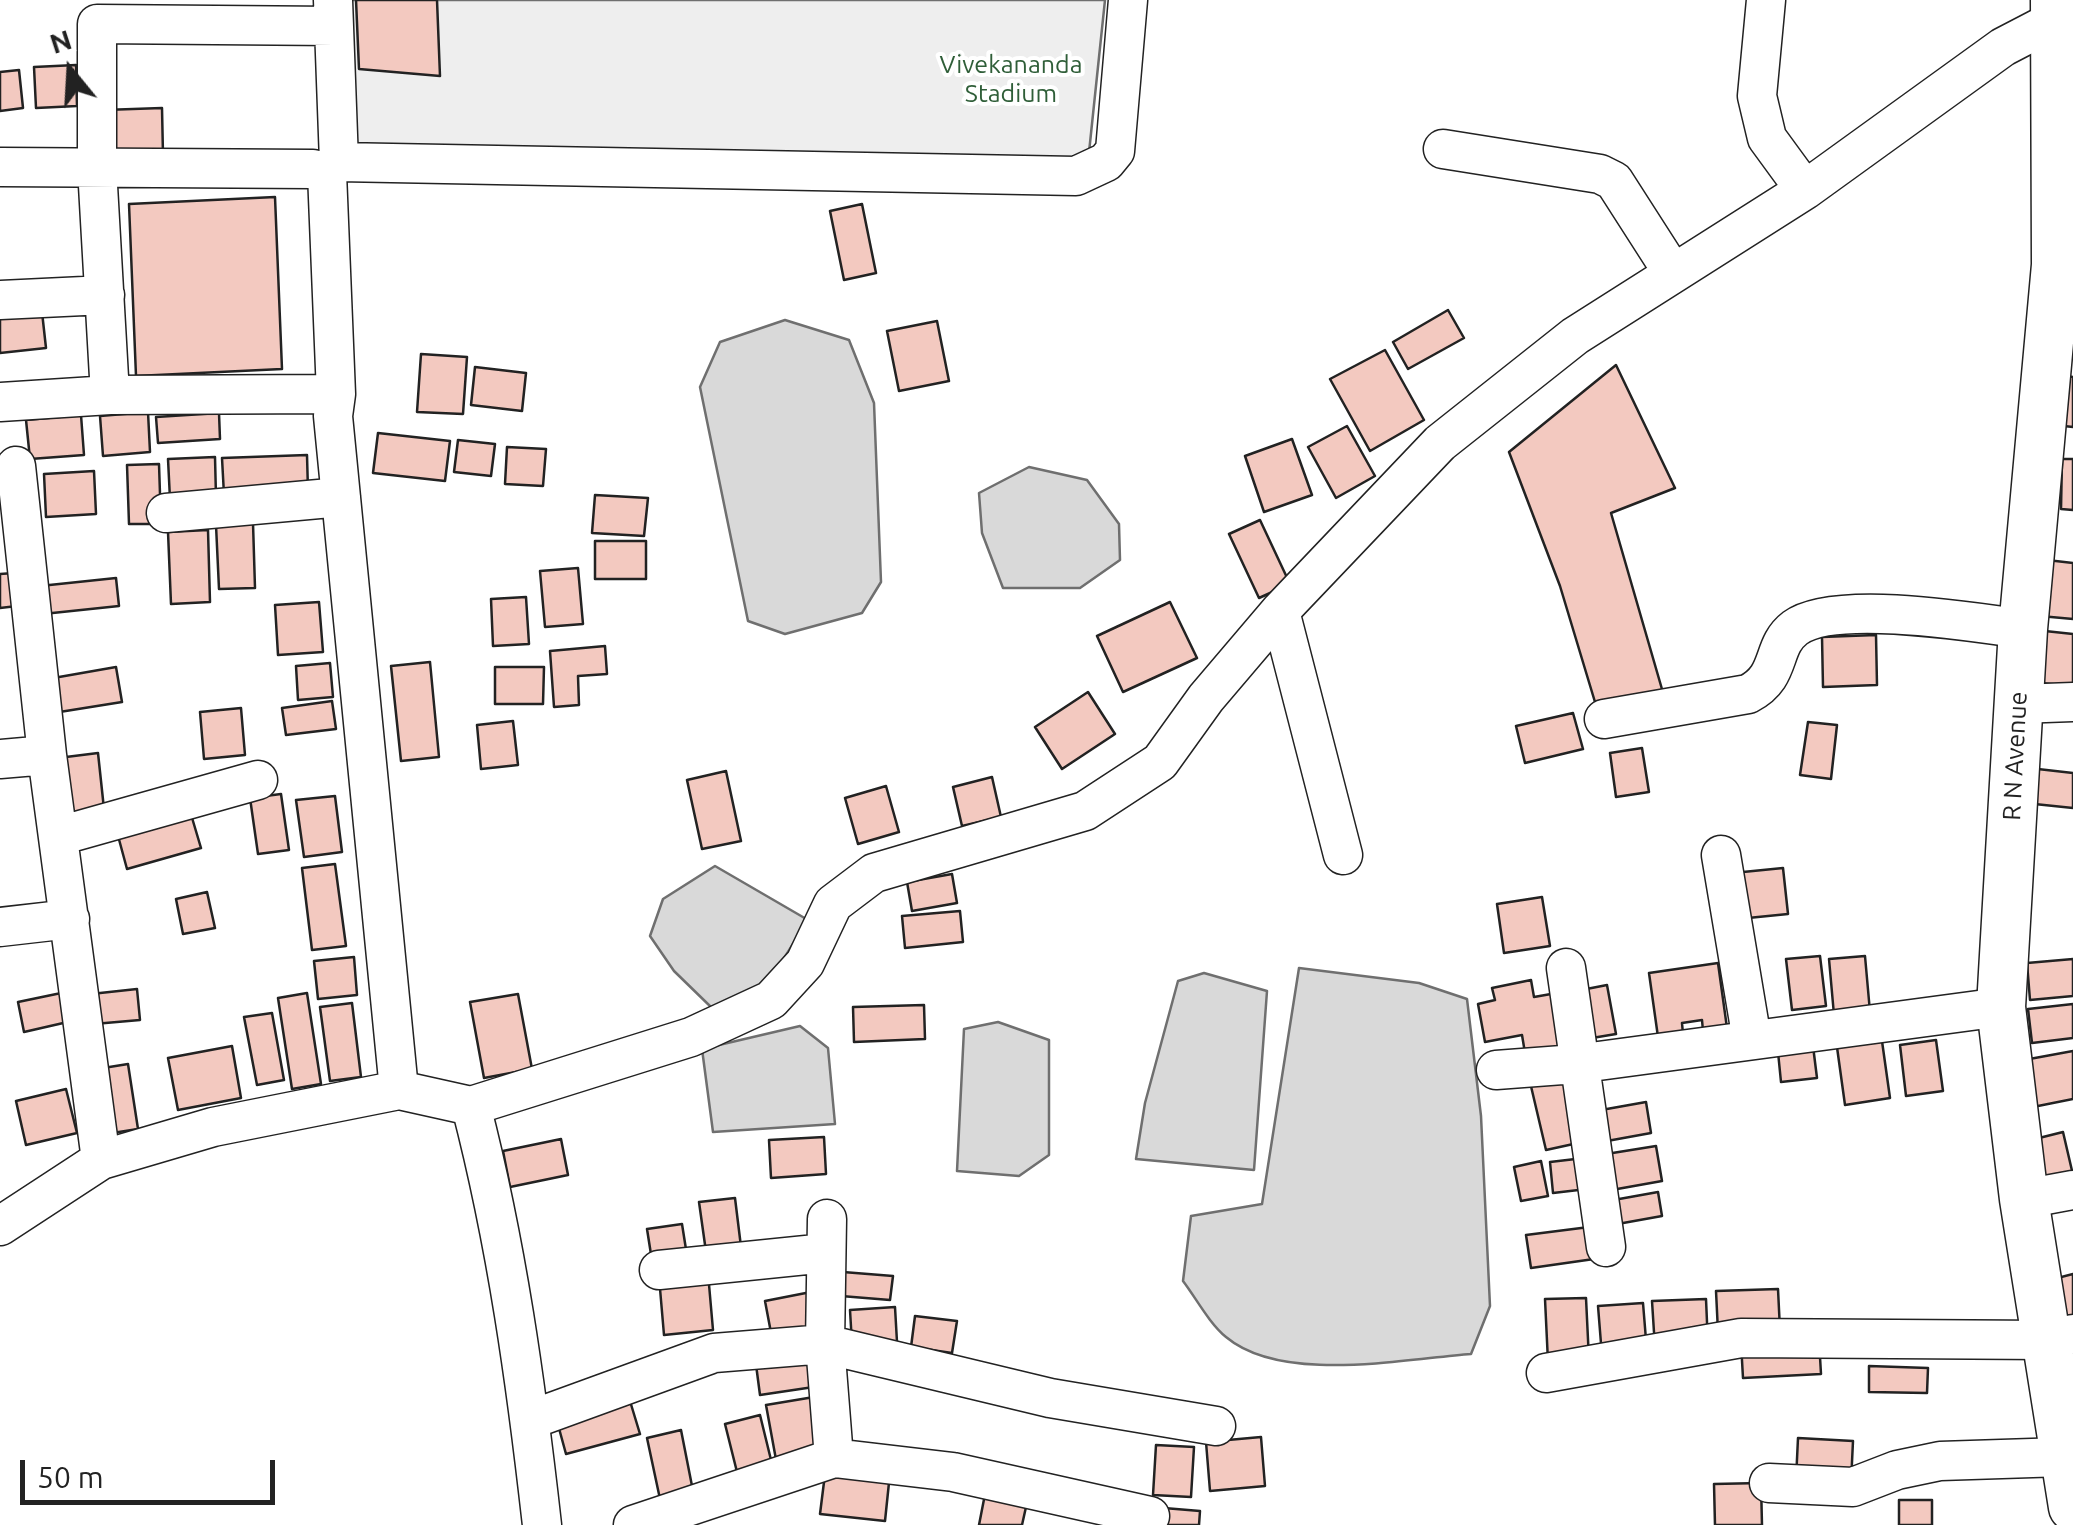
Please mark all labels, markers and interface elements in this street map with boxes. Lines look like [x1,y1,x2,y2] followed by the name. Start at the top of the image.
[20,20,120,120] north arrow
[46,23,75,59] text: N
[940,50,1082,109] park label: Vivekananda Stadium
[1997,691,2033,821] street label: R N Avenue
[25,1440,280,1502] scale bar
[37,1460,104,1494] text: 50 m

